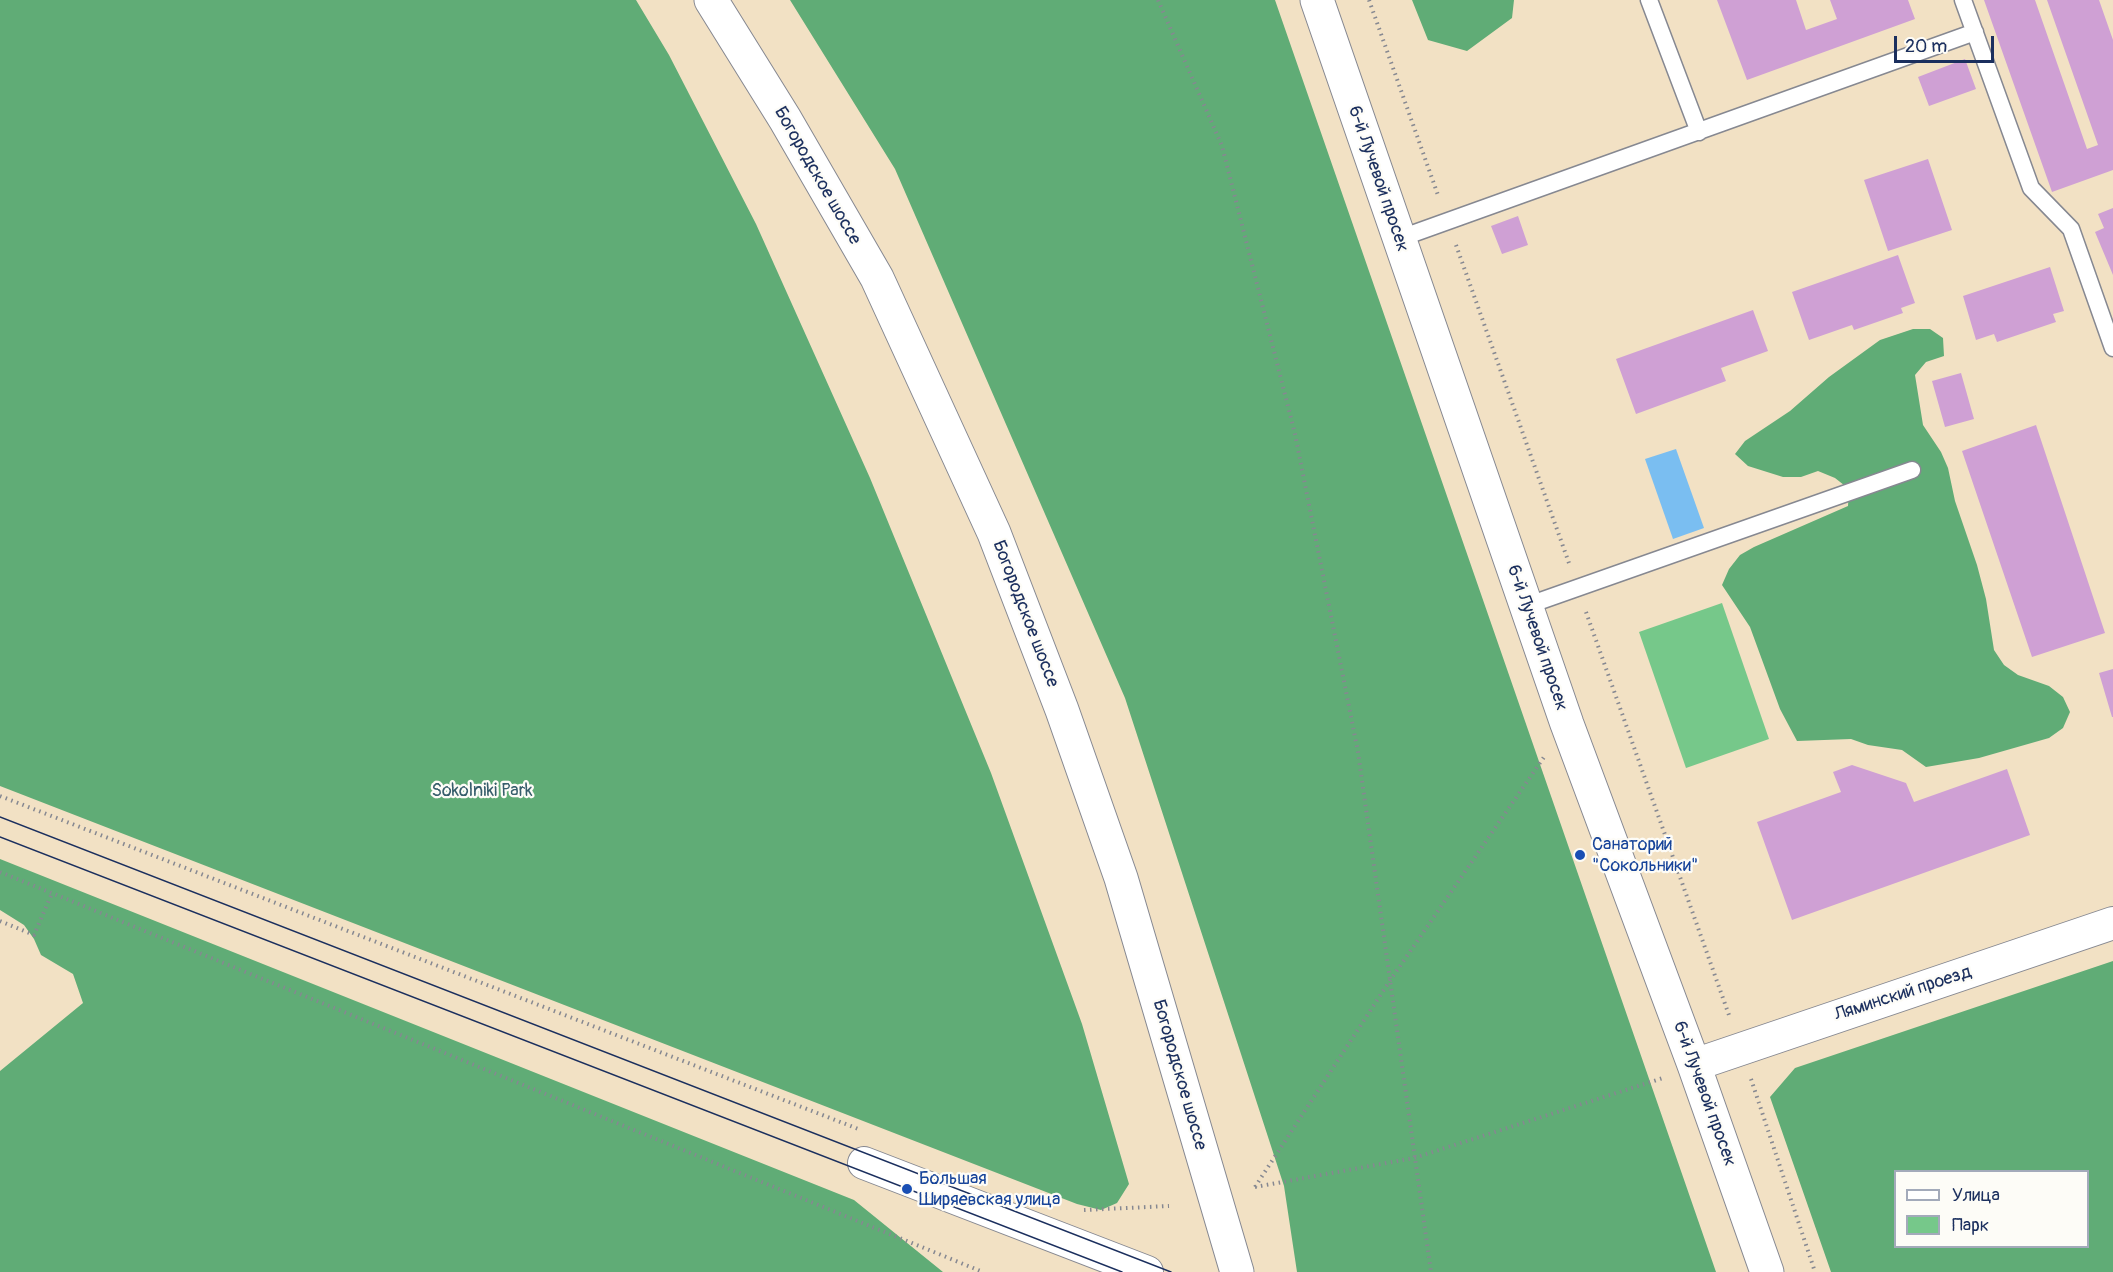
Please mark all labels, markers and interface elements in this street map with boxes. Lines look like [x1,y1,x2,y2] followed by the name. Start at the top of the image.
[1897,24,1998,62] scale bar
[1905,35,1947,58] text: 20 m
[769,103,865,249] street label: Богородское шоссе
[1343,103,1413,255] street label: 6-й Лучевой просек
[987,537,1063,691] street label: Богородское шоссе
[1502,562,1572,714] street label: 6-й Лучевой просек
[431,780,533,802] park label: Sokolniki Park
[1592,834,1698,876] place label: Санаторий "Сокольники"
[1573,848,1587,862] marker: Санаторий "Сокольники"
[1832,962,1974,1026] street label: Ляминский проезд
[1147,997,1211,1153] street label: Богородское шоссе
[1668,1018,1740,1170] street label: 6-й Лучевой просек
[919,1168,1060,1210] place label: Большая Ширяевская улица
[1894,1170,2089,1248] legend
[900,1182,914,1196] marker: Большая Ширяевская улица
[1952,1184,2000,1207] text: Улица
[1952,1214,1989,1237] text: Парк

